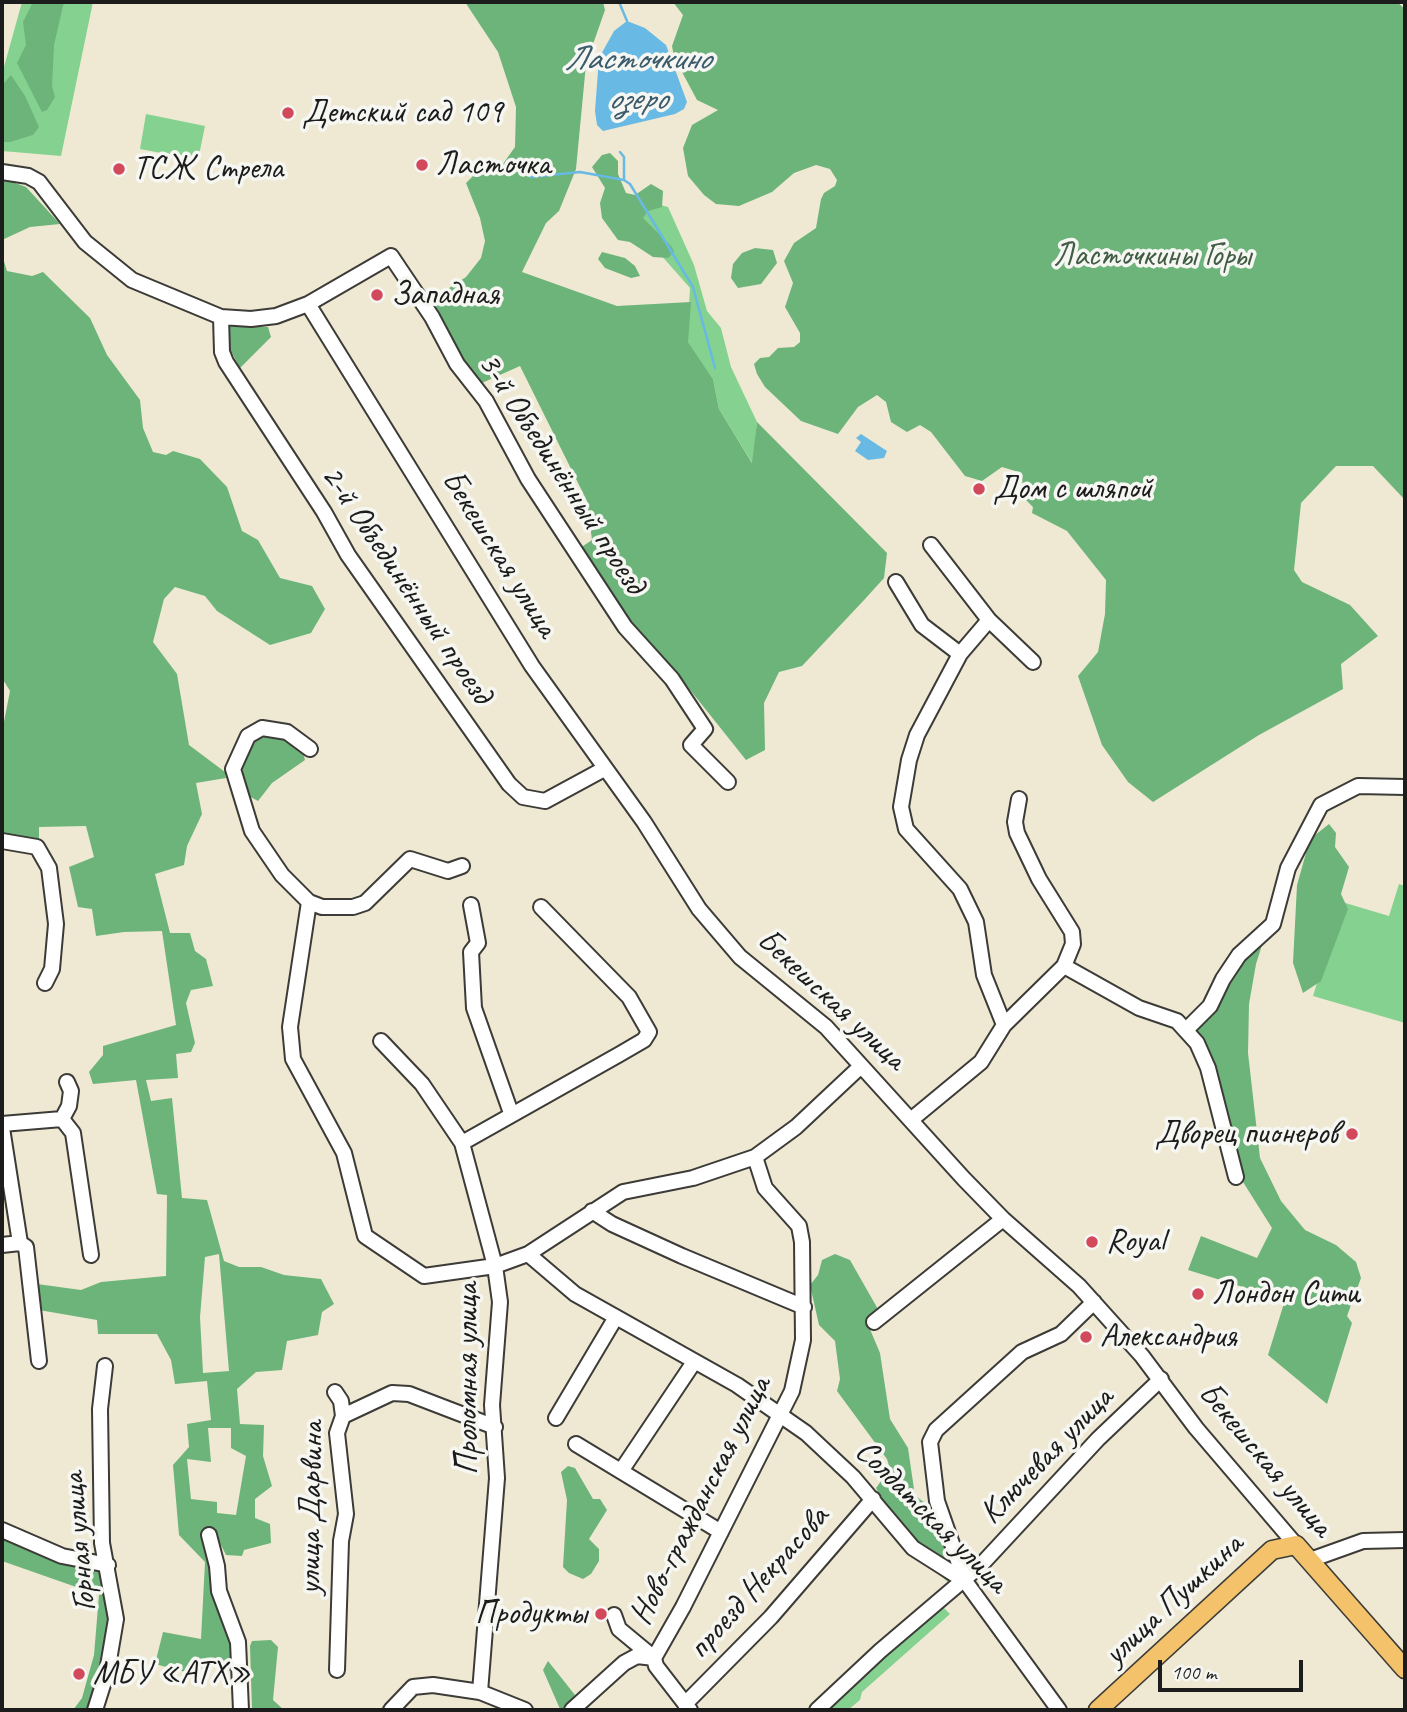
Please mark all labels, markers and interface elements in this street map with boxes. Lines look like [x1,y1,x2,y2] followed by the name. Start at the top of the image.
[564,39,710,121] water label: Ласточкино озеро
[302,93,503,133] place label: Детский сад 109
[280,105,296,121] marker: Детский сад 109
[436,145,550,185] place label: Ласточка
[133,149,283,189] place label: ТСЖ Стрела
[414,157,430,173] marker: Ласточка
[111,161,127,177] marker: ТСЖ Стрела
[1053,236,1251,276] park label: Ласточкины Горы
[391,275,499,315] place label: Западная
[369,287,385,303] marker: Западная
[468,346,654,602] street label: 3-й Объединённый проезд
[311,458,501,712] street label: 2-й Объединённый проезд
[432,463,566,645] street label: Бекешская улица
[993,469,1152,509] place label: Дом с шляпой
[971,481,987,497] marker: Дом с шляпой
[748,921,914,1079] street label: Бекешская улица
[1155,1114,1338,1154] place label: Дворец пионеров
[1344,1126,1360,1142] marker: Дворец пионеров
[1106,1222,1165,1262] place label: Royal
[1084,1234,1100,1250] marker: Royal
[1212,1274,1360,1314] place label: Лондон Сити
[448,1283,488,1475] street label: Проломная улица
[1190,1286,1206,1302] marker: Лондон Сити
[1100,1317,1237,1357] place label: Александрия
[1078,1329,1094,1345] marker: Александрия
[621,1370,781,1632] street label: Ново-гражданская улица
[1189,1375,1341,1545] street label: Бекешская улица
[972,1379,1122,1533] street label: Ключевая улица
[291,1421,333,1595] street label: улица Дарвина
[846,1432,1016,1602] street label: Солдатская улица
[54,1471,106,1613] street label: Горная улица
[680,1498,838,1668] street label: проезд Некрасова
[1096,1526,1252,1674] street label: улица Пушкина
[475,1594,587,1634] place label: Продукты
[593,1606,609,1622] marker: Продукты
[1162,1646,1307,1690] scale bar
[93,1654,251,1694] place label: МБУ «АТХ»
[1171,1659,1216,1685] text: 100 m
[71,1666,87,1682] marker: МБУ «АТХ»

